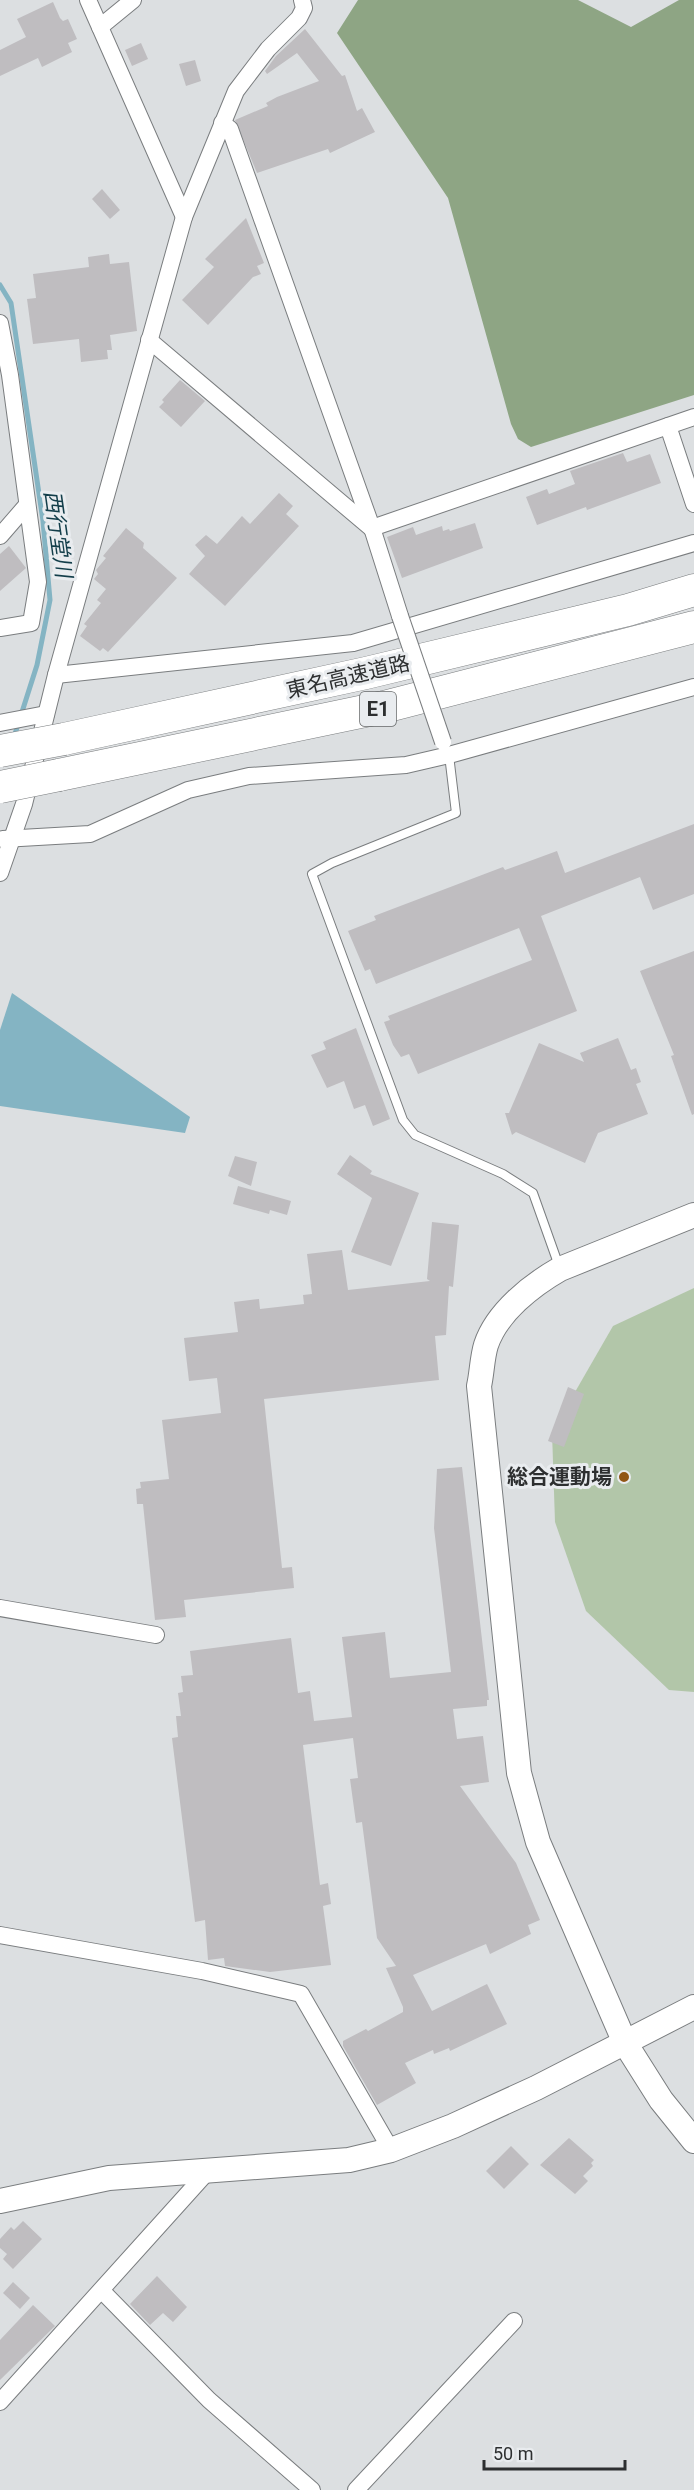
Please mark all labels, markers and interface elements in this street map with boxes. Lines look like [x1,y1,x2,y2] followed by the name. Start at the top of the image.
[39,489,77,581] water label: 西行堂川
[284,651,412,703] street label: 東名高速道路
[360,692,396,726] road number: E1
[507,1465,612,1489] place label: 総合運動場
[617,1470,631,1484] marker: 総合運動場
[484,2433,625,2471] scale bar
[493,2443,533,2464] text: 50 m

